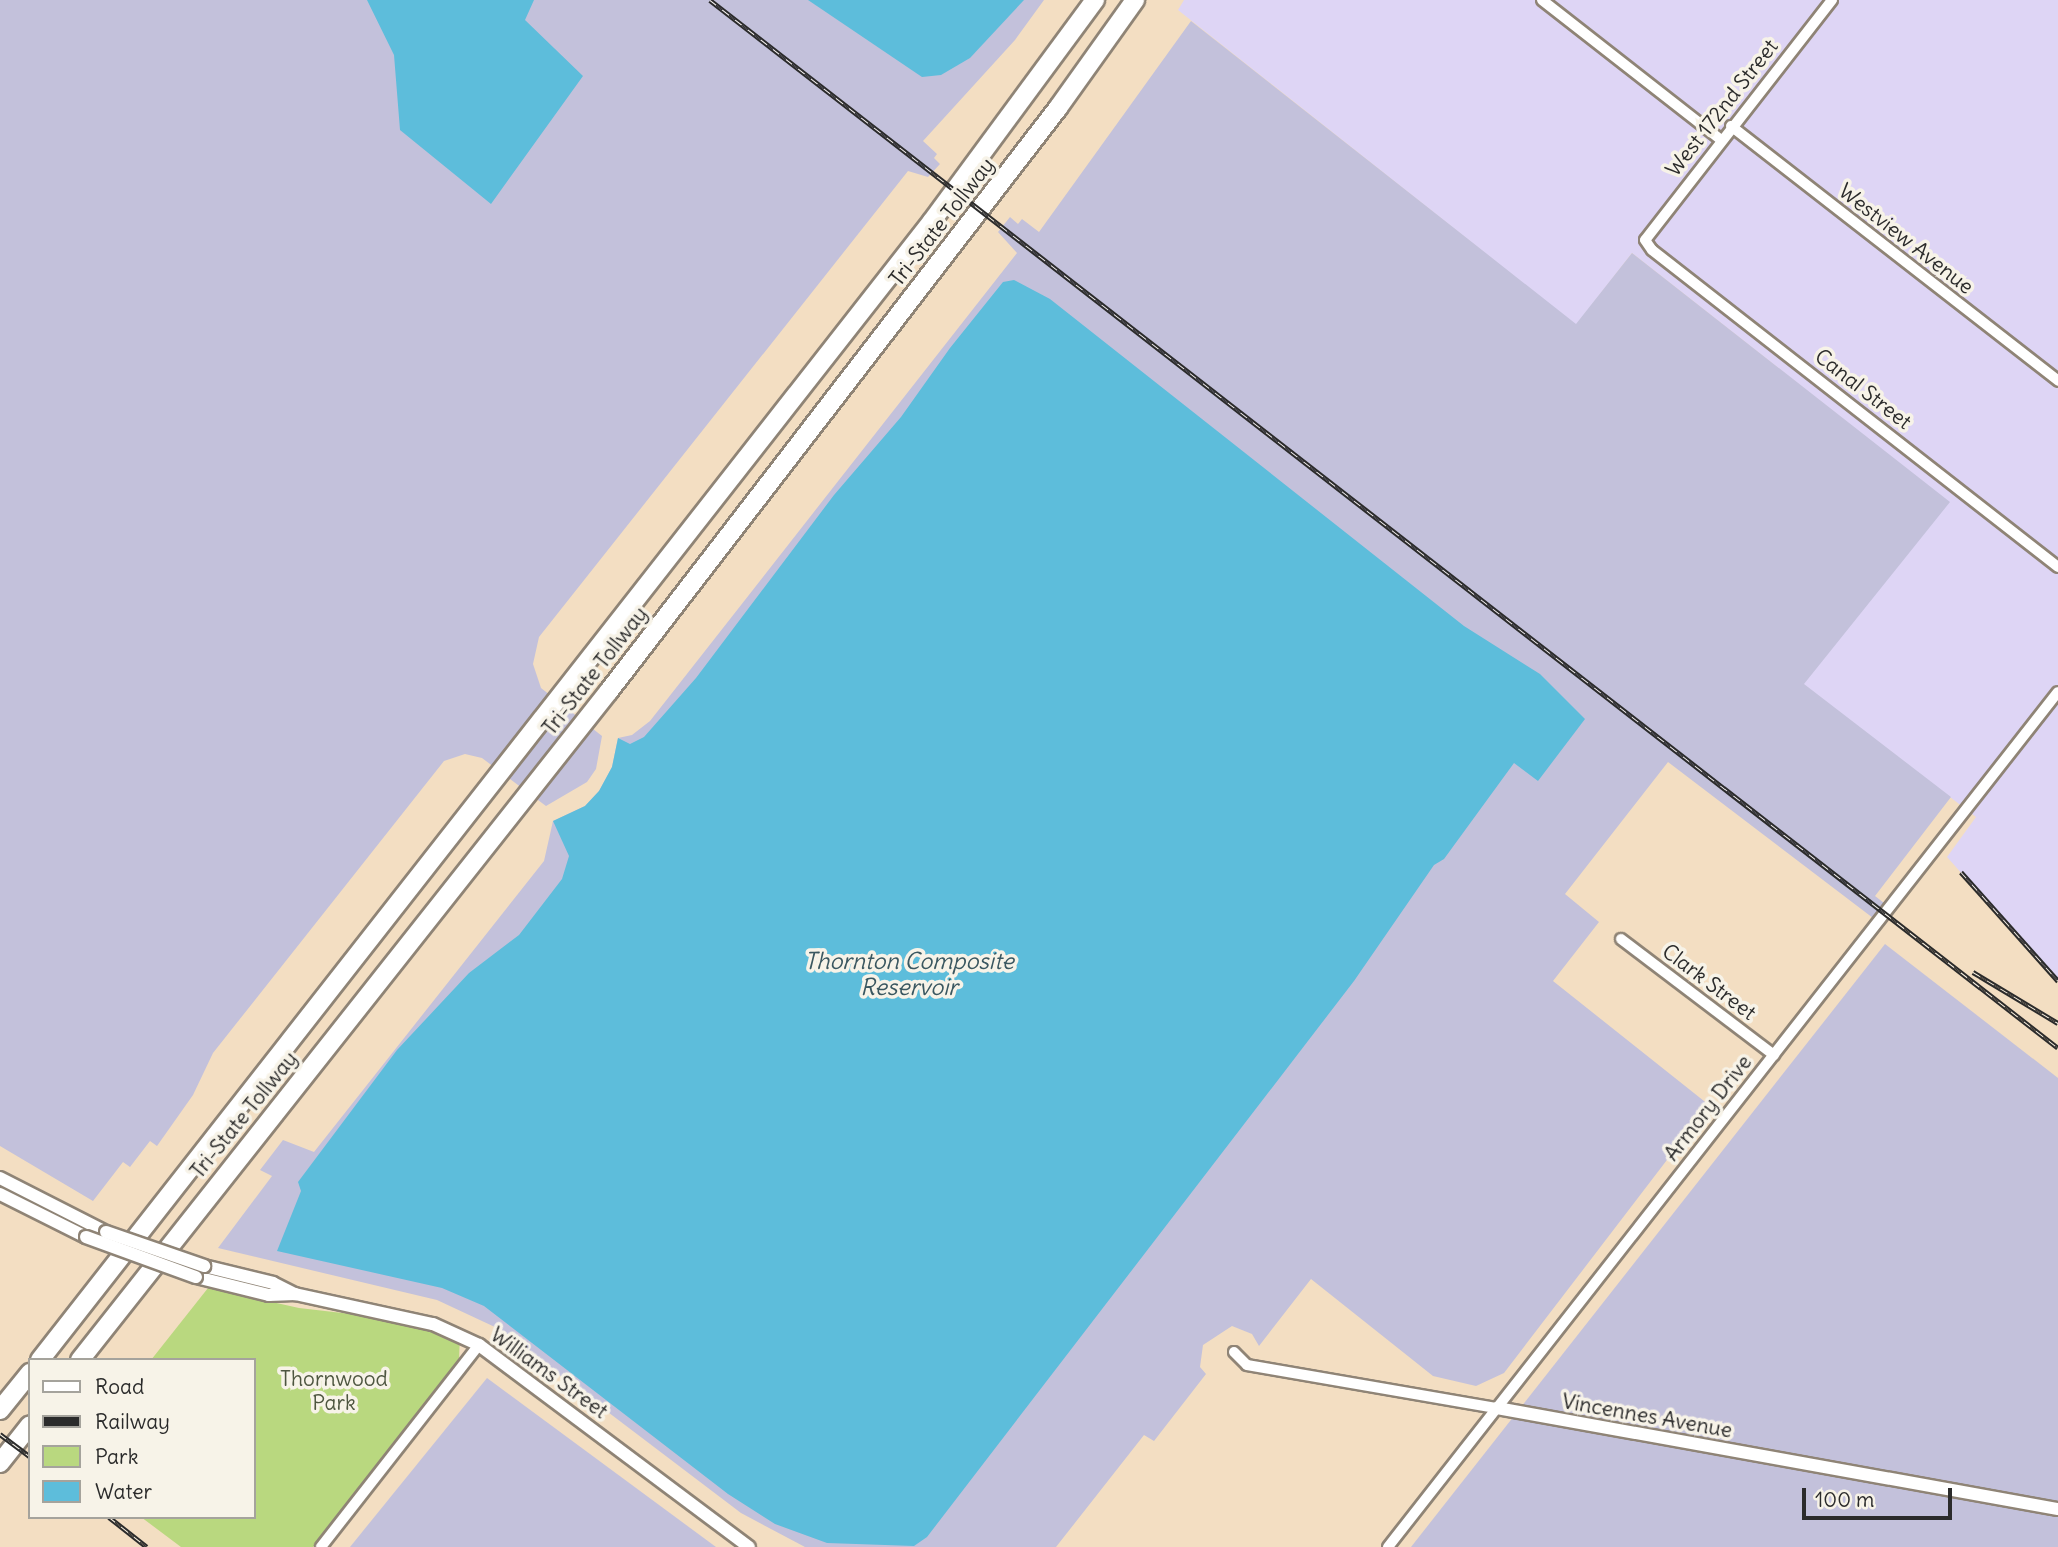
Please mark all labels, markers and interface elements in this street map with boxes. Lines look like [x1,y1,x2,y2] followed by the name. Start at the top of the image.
[1661,34,1783,182] street label: West 172nd Street
[884,153,1000,291] street label: Tri-State Tollway
[1833,178,1979,300] street label: Westview Avenue
[1810,344,1916,434] street label: Canal Street
[537,602,653,740] street label: Tri-State Tollway
[1657,939,1761,1025] street label: Clark Street
[804,947,1014,1001] water label: Thornton Composite Reservoir
[185,1046,303,1184] street label: Tri-State Tollway
[1659,1050,1757,1166] street label: Armory Drive
[485,1322,613,1424] street label: Williams Street
[28,1358,256,1519] legend
[280,1366,388,1416] park label: Thornwood Park
[95,1373,144,1400] text: Road
[1560,1389,1734,1443] street label: Vincennes Avenue
[95,1408,170,1435] text: Railway
[95,1443,138,1470] text: Park
[1806,1474,1956,1518] scale bar
[95,1478,152,1505] text: Water
[1815,1486,1874,1513] text: 100 m

